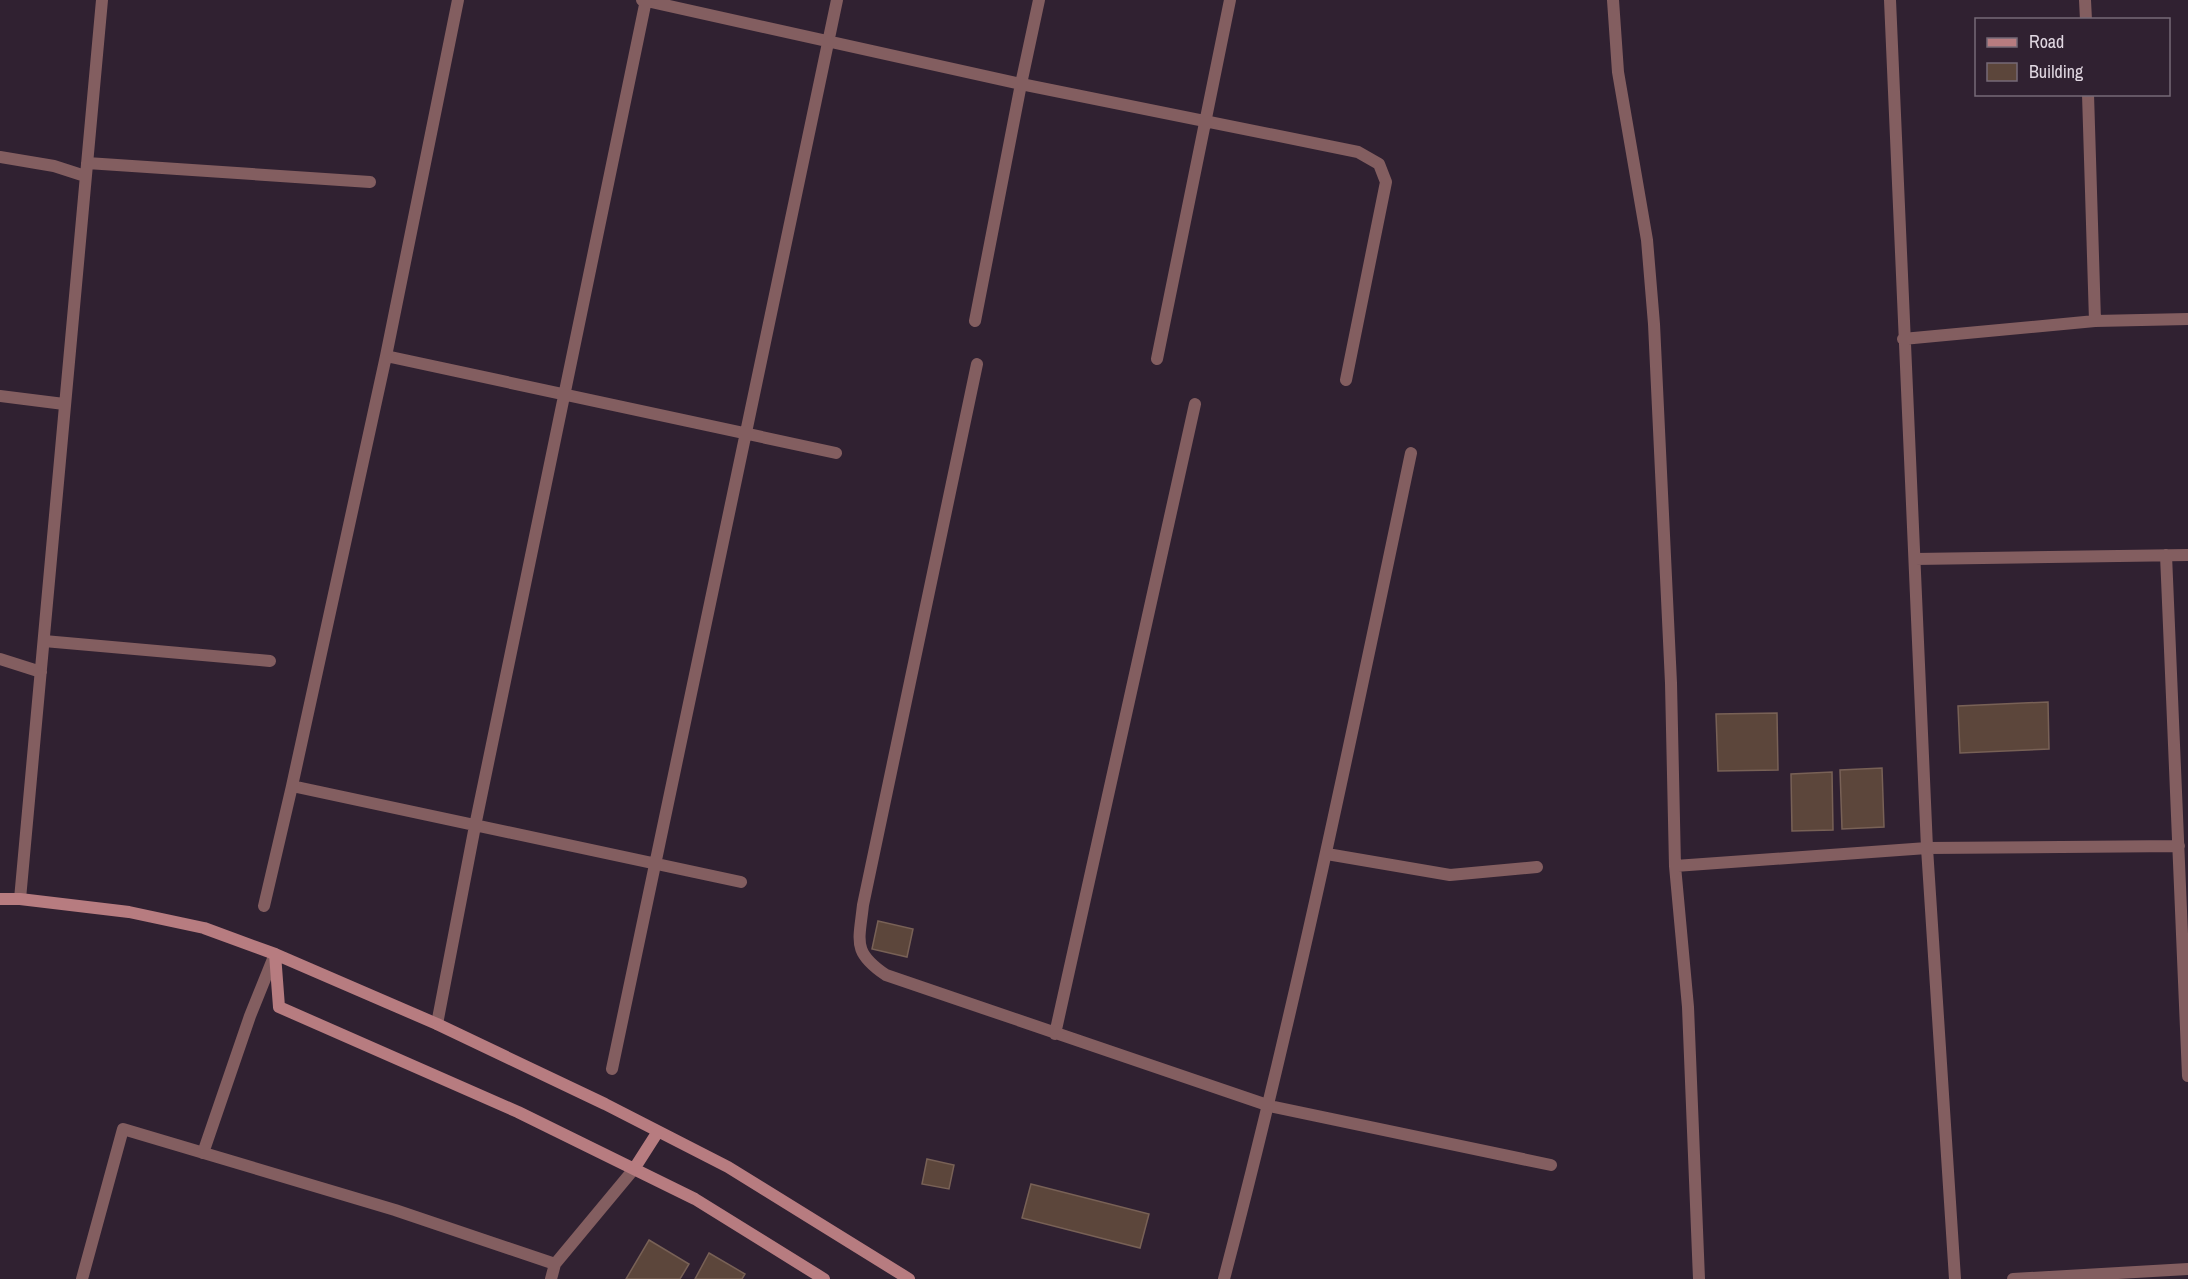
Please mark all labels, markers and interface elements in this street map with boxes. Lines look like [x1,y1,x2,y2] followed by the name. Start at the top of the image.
[1975,18,2170,96] legend
[2029,29,2064,54] text: Road
[2029,59,2084,84] text: Building

